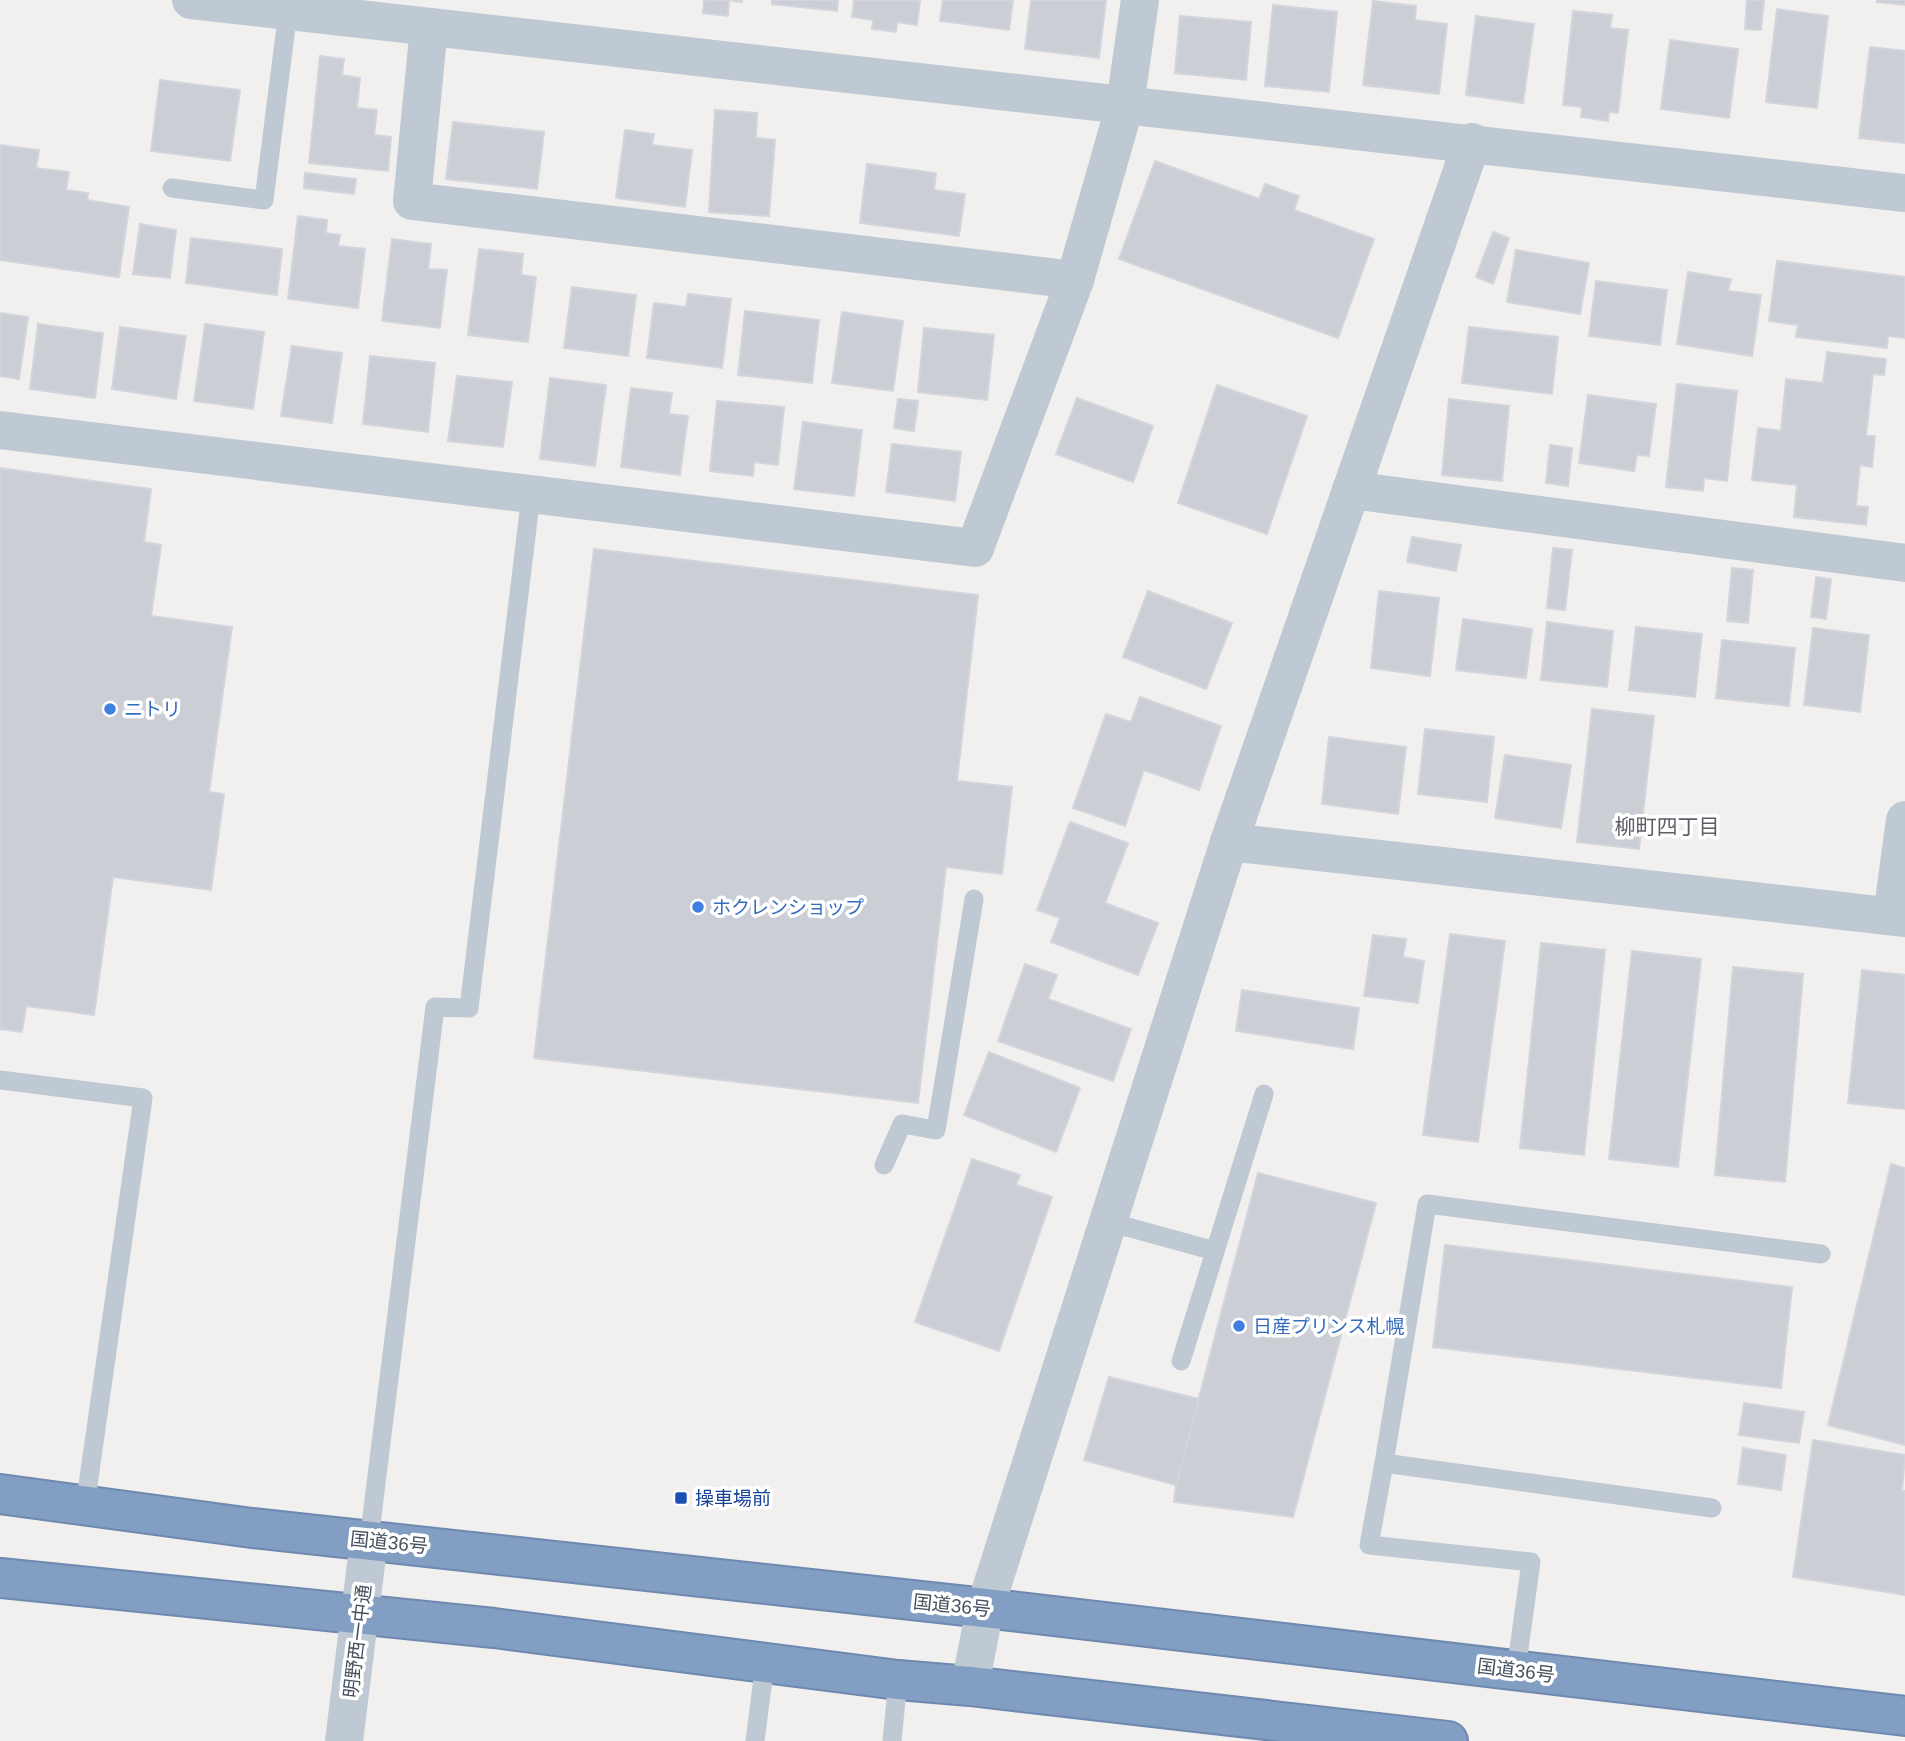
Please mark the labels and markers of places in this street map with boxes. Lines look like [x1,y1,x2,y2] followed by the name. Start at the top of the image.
[124,699,181,720] place label: ニトリ
[102,701,118,717] marker: ニトリ
[712,897,864,918] place label: ホクレンショップ
[690,899,706,915] marker: ホクレンショップ
[1253,1316,1405,1337] place label: 日産プリンス札幌
[1231,1318,1247,1334] marker: 日産プリンス札幌
[695,1488,771,1509] place label: 操車場前
[673,1490,689,1506] marker: 操車場前

